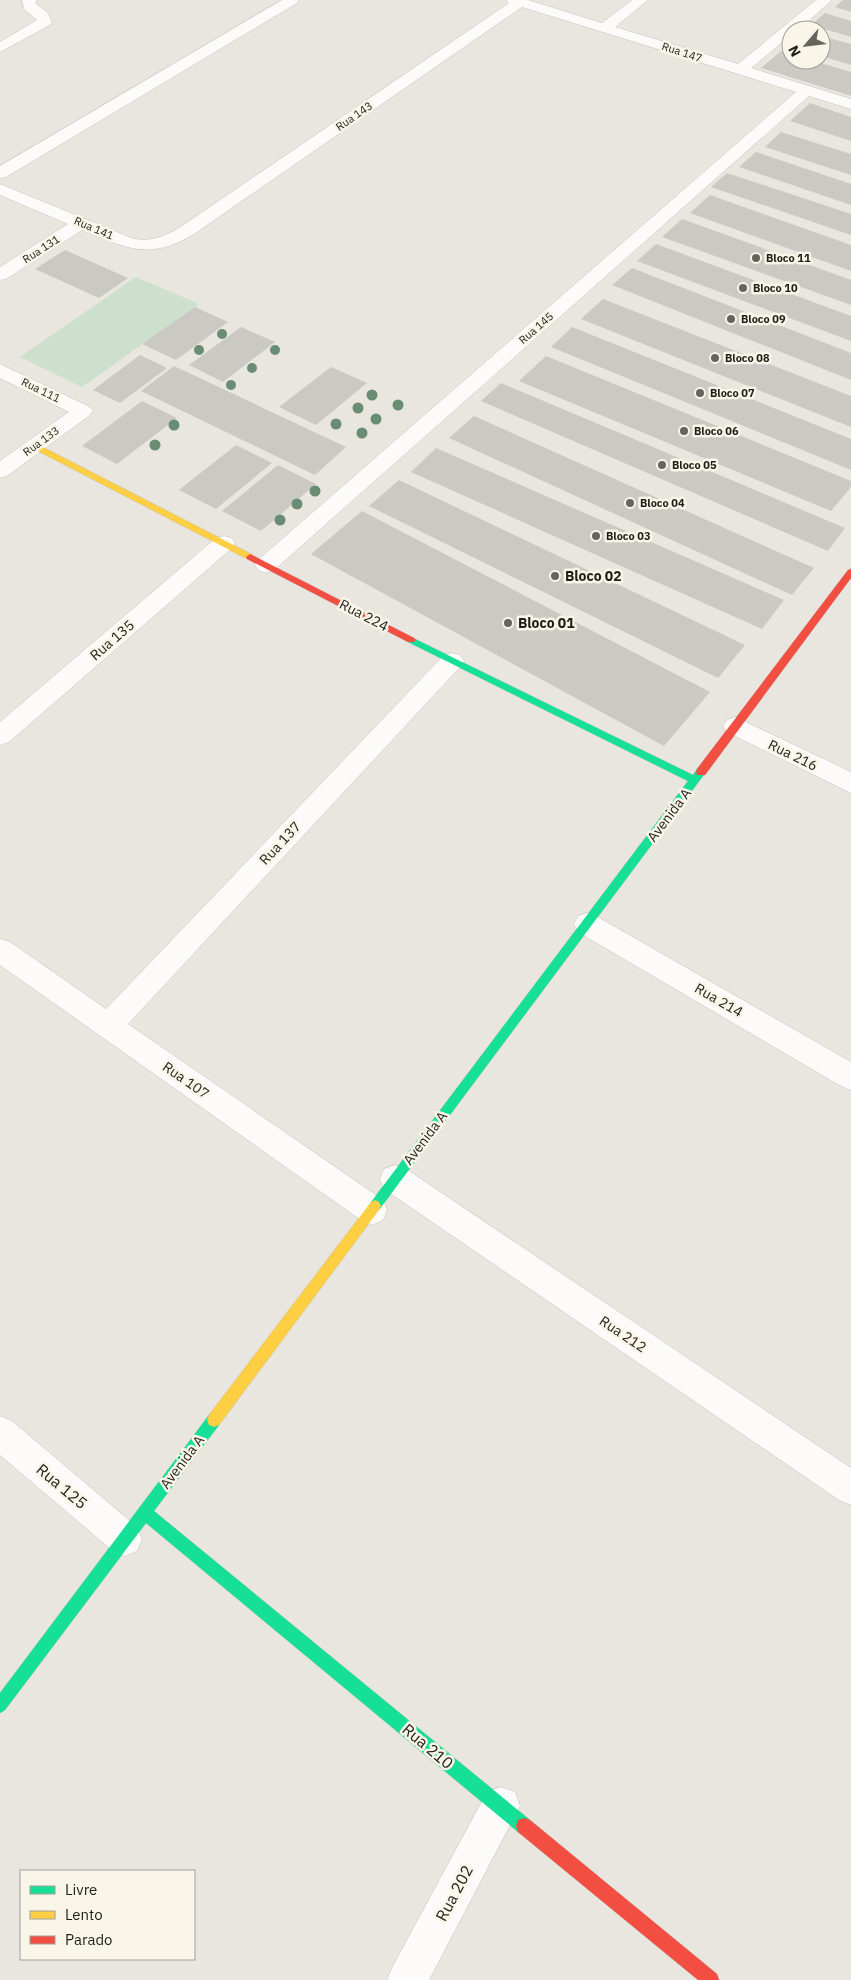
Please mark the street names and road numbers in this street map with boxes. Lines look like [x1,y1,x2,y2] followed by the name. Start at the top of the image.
[660,39,704,65] street label: Rua 147
[333,98,375,134] street label: Rua 143
[72,213,116,243] street label: Rua 141
[20,232,63,266] street label: Rua 131
[516,309,556,347] street label: Rua 145
[19,375,63,406] street label: Rua 111
[20,423,62,459] street label: Rua 133
[336,595,392,635] street label: Rua 224
[86,616,138,664] street label: Rua 135
[765,735,821,775] street label: Rua 216
[643,785,695,845] street label: Avenida A
[255,818,305,868] street label: Rua 137
[692,979,746,1021] street label: Rua 214
[159,1057,213,1103] street label: Rua 107
[399,1108,451,1168] street label: Avenida A
[596,1312,650,1356] street label: Rua 212
[156,1432,208,1492] street label: Avenida A
[32,1459,92,1513] street label: Rua 125
[398,1719,458,1773] street label: Rua 210
[431,1862,477,1924] street label: Rua 202

